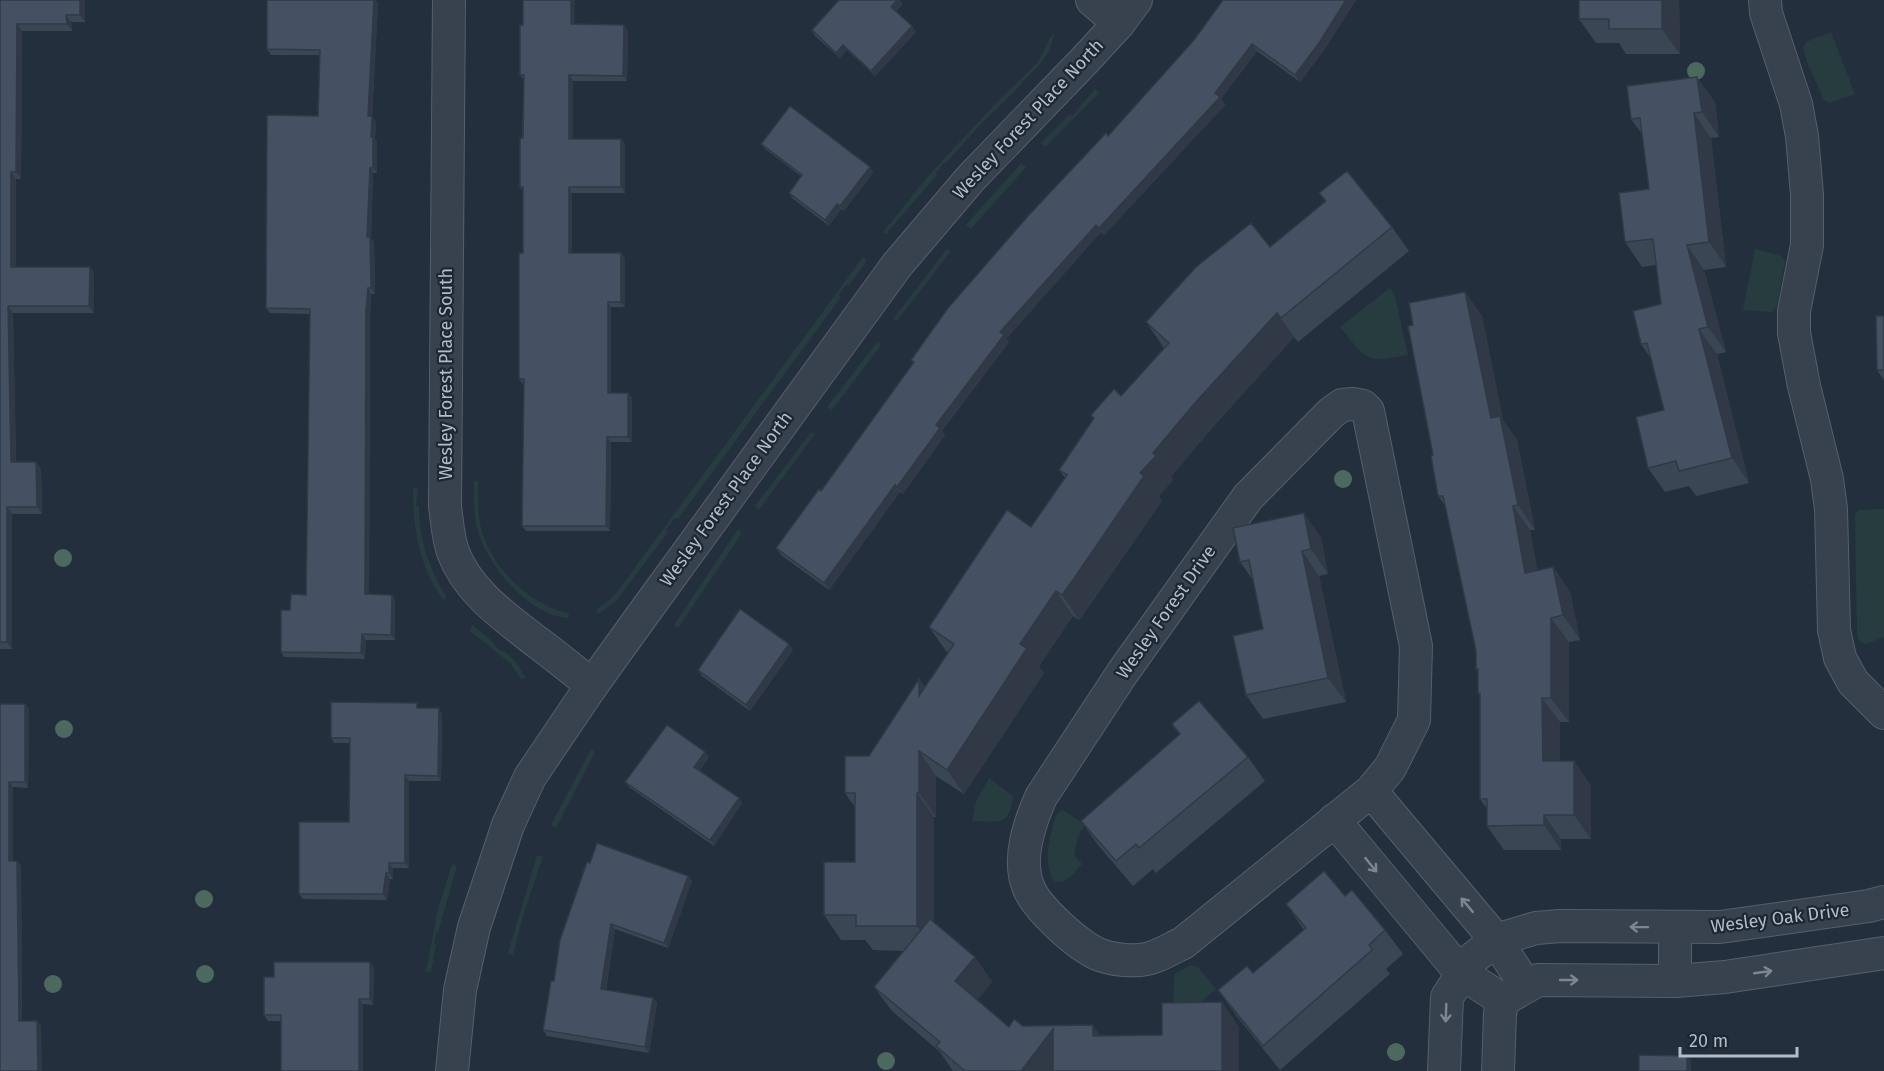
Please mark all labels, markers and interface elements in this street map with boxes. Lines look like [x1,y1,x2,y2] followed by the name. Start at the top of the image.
[948,34,1108,204] street label: Wesley Forest Place North
[435,268,457,480] street label: Wesley Forest Place South
[655,407,797,591] street label: Wesley Forest Place North
[1112,541,1220,683] street label: Wesley Forest Drive
[1364,857,1378,872] one-way arrow
[1461,897,1474,913] one-way arrow
[1709,899,1851,937] street label: Wesley Oak Drive
[1629,921,1649,933] one-way arrow
[1753,966,1773,977] one-way arrow
[1558,974,1578,986] one-way arrow
[1441,1002,1452,1022] one-way arrow
[1680,1020,1797,1058] scale bar
[1689,1030,1728,1052] text: 20 m

